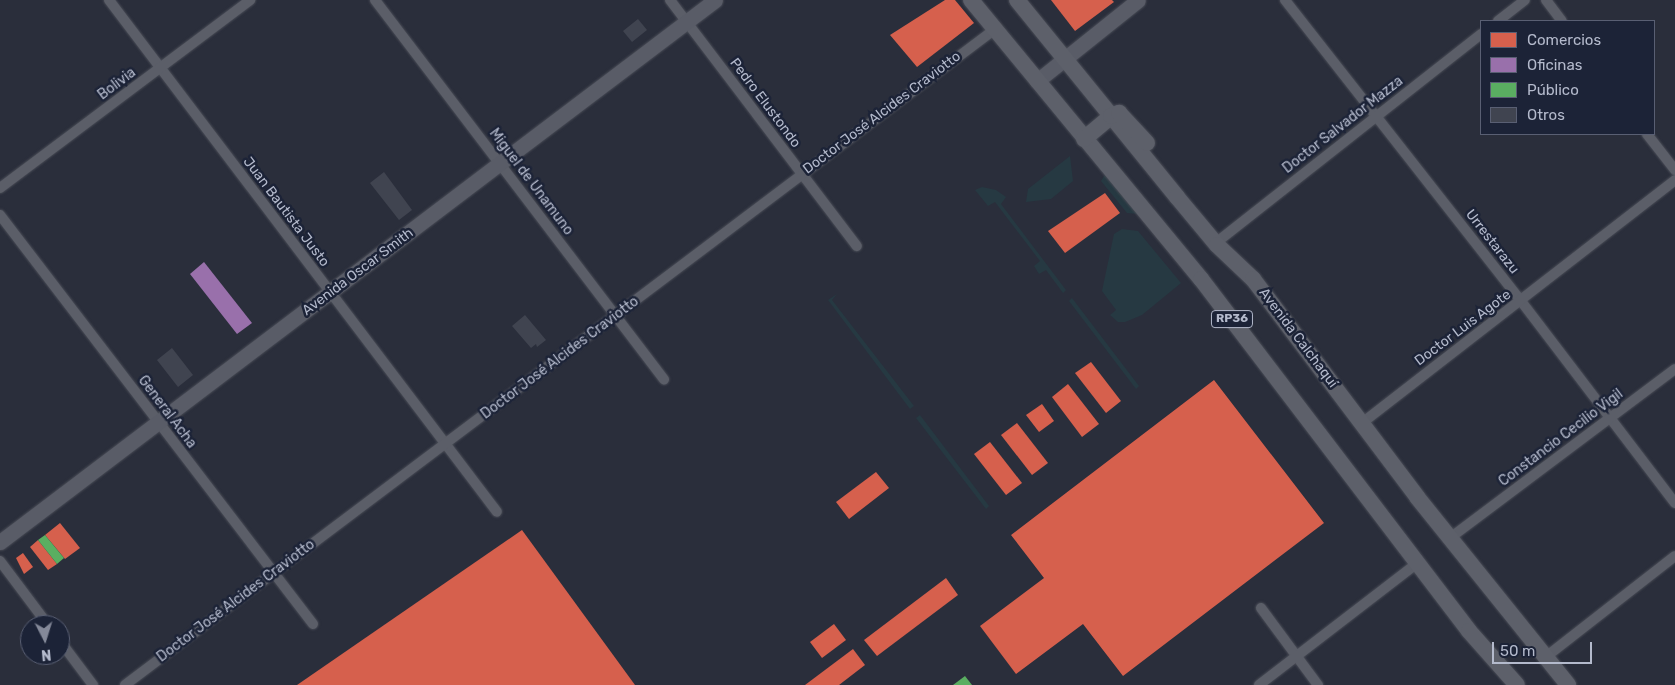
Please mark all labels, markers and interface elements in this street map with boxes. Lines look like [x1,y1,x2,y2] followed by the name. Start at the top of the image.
[1480,20,1655,135] legend
[1527,31,1601,49] text: Comercios
[800,48,964,178] street label: Doctor José Alcides Craviotto
[726,55,804,151] street label: Pedro Elustondo
[1527,56,1582,74] text: Oficinas
[95,64,139,104] street label: Bolivia
[1279,73,1407,177] street label: Doctor Salvador Mazza
[1527,81,1579,99] text: Público
[1527,106,1565,124] text: Otros
[485,125,577,239] street label: Miguel de Unamuno
[239,154,333,270] street label: Juan Bautista Justo
[1462,206,1522,278] street label: Urrestarazu
[299,225,417,319] street label: Avenida Oscar Smith
[1255,285,1341,391] street label: Avenida Calchaquí
[1411,286,1515,370] street label: Doctor Luis Agote
[478,293,642,423] street label: Doctor José Alcides Craviotto
[1211,310,1253,328] road number: RP36
[134,372,200,452] street label: General Acha
[1495,386,1627,490] street label: Constancio Cecilio Vigil
[154,536,318,666] street label: Doctor José Alcides Craviotto
[20,615,70,665] north arrow
[1495,632,1595,664] scale bar
[1500,642,1535,660] text: 50 m
[41,646,52,663] text: N

